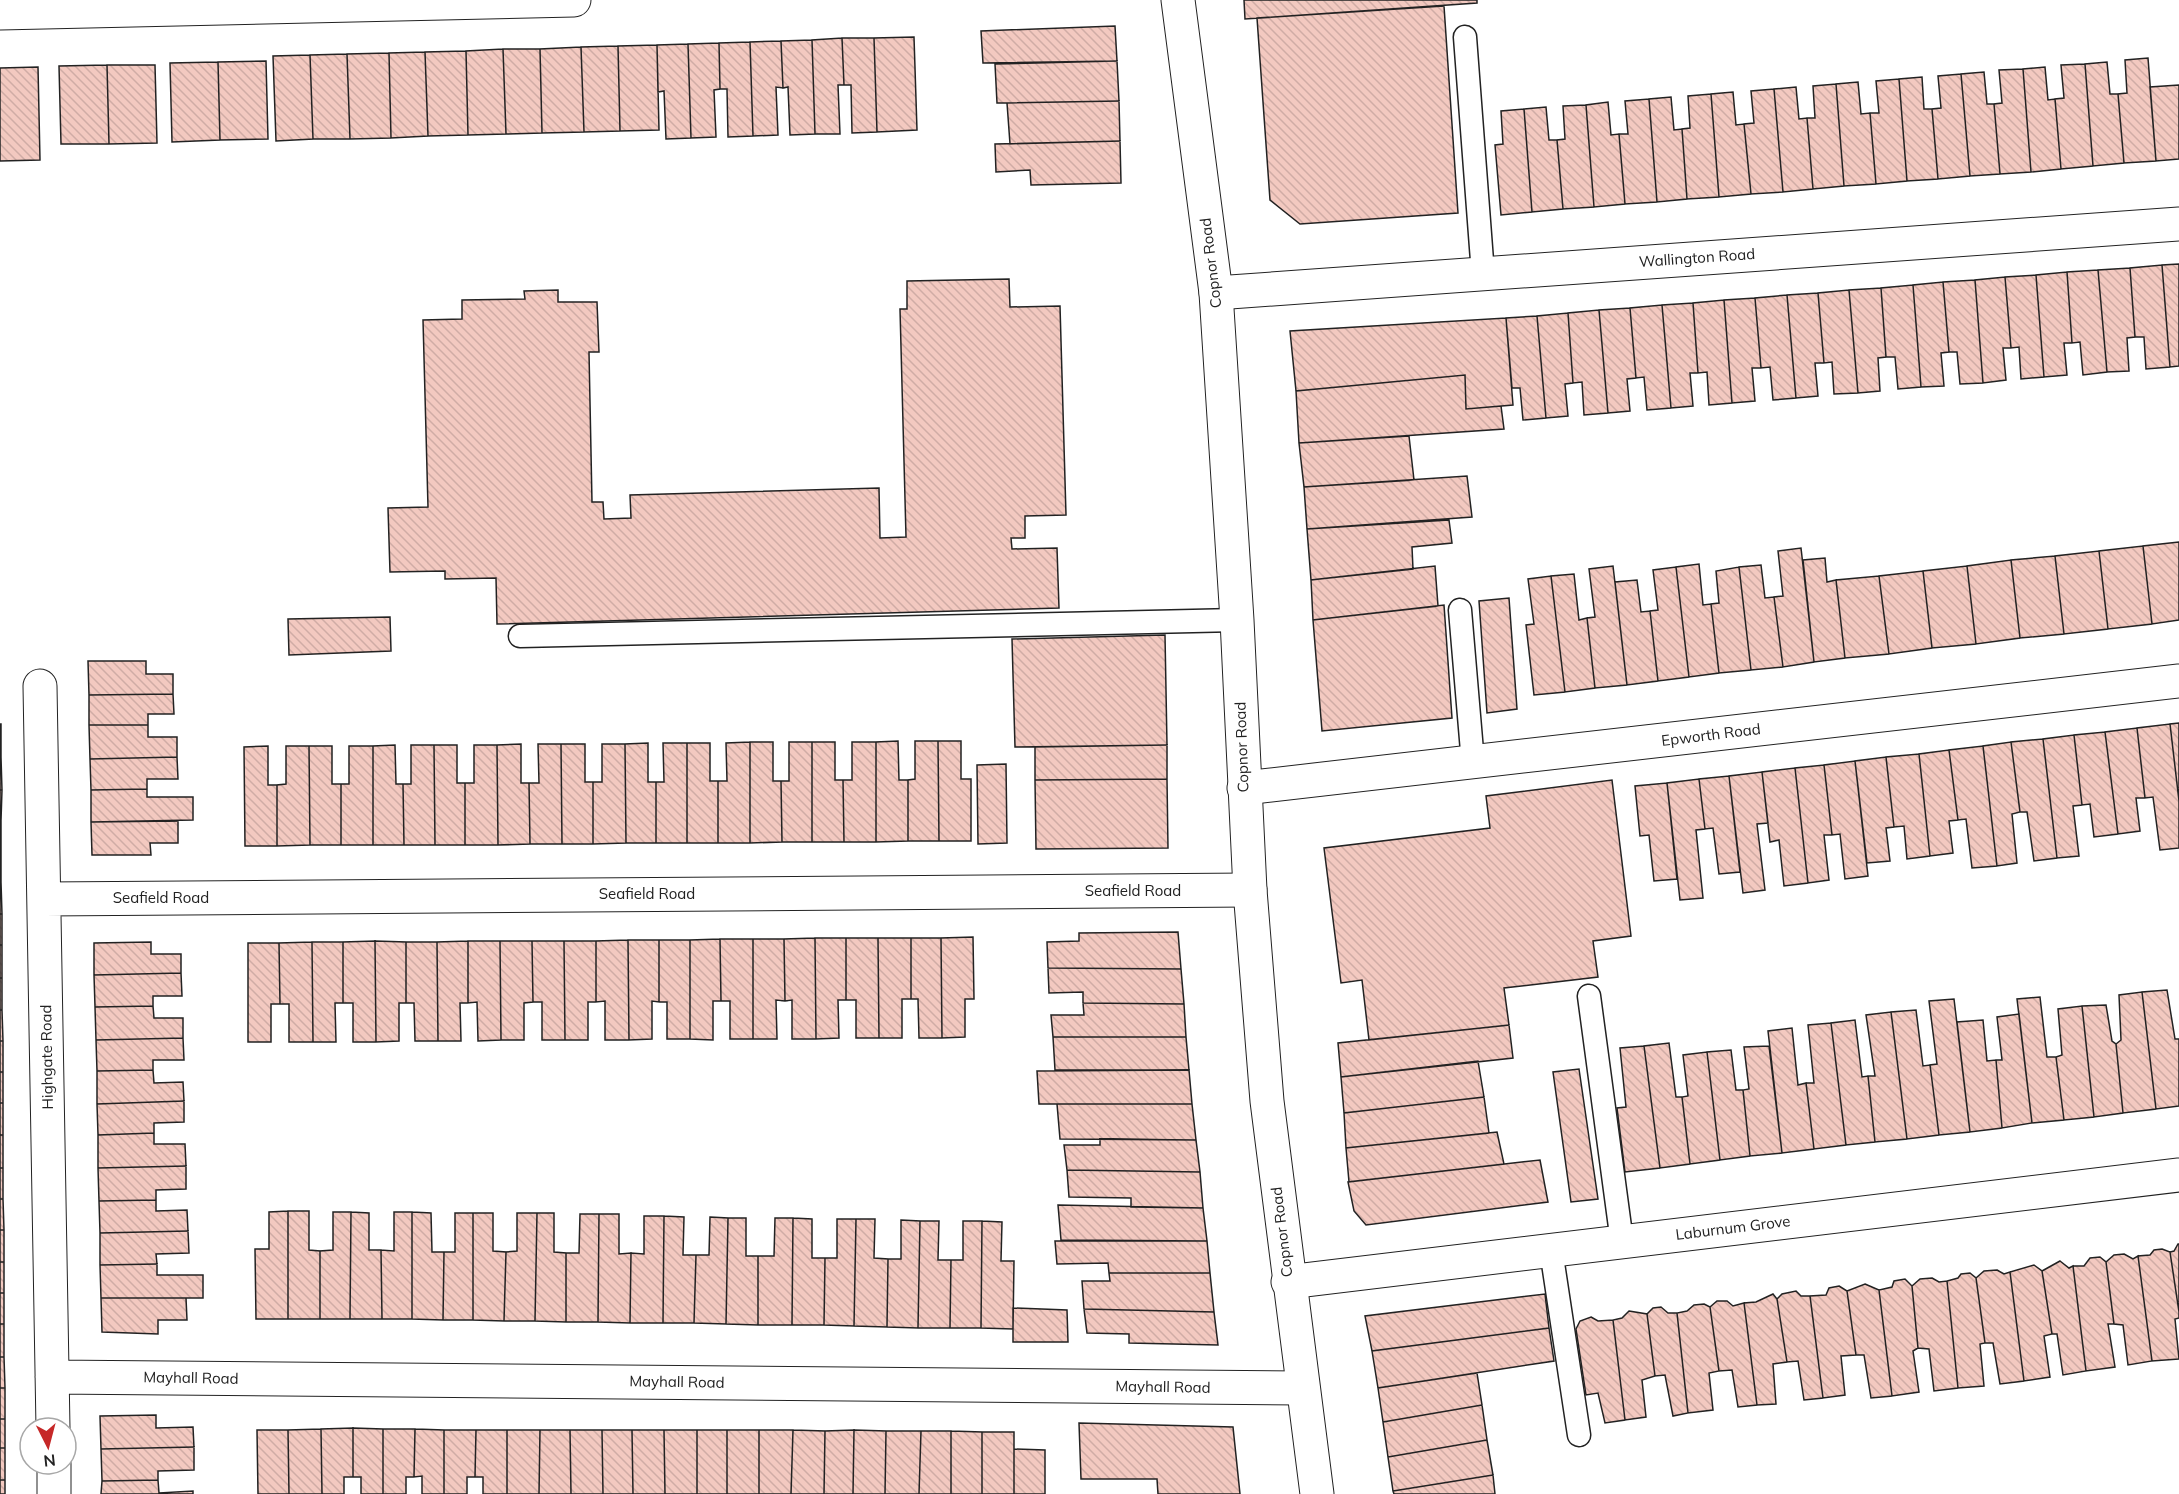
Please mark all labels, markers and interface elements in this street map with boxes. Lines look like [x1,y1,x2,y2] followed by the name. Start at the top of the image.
[1196,217,1225,309] street label: Copnor Road
[1638,244,1756,271] street label: Wallington Road
[1230,701,1253,793] street label: Copnor Road
[1660,719,1762,750] street label: Epworth Road
[1085,881,1181,900] street label: Seafield Road
[599,884,695,903] street label: Seafield Road
[113,888,209,907] street label: Seafield Road
[36,1004,57,1110] street label: Highgate Road
[1267,1186,1296,1278] street label: Copnor Road
[1674,1211,1791,1244] street label: Laburnum Grove
[143,1367,239,1388] street label: Mayhall Road
[629,1371,725,1392] street label: Mayhall Road
[1115,1376,1211,1397] street label: Mayhall Road
[18,1416,78,1476] north arrow
[43,1450,57,1471] text: N

